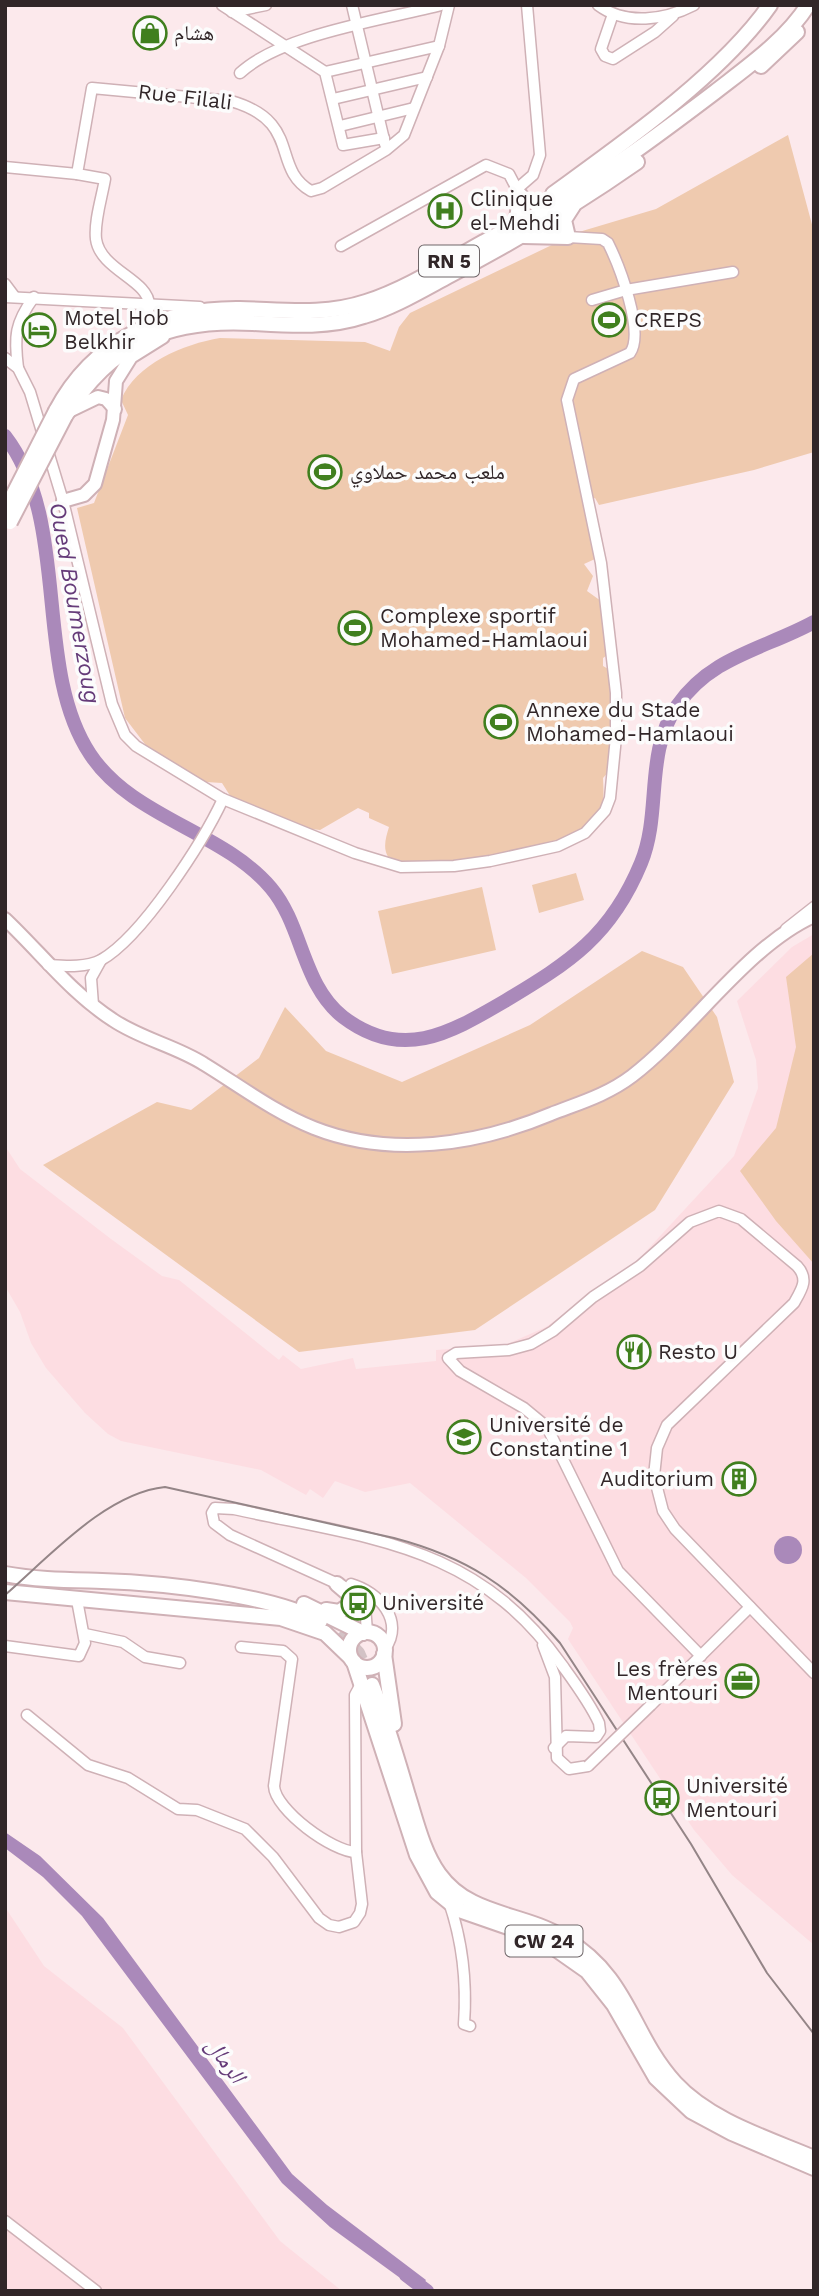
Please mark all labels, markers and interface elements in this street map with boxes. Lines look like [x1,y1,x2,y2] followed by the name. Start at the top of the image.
[131,14,169,52] shop icon: هشام
[174,20,214,47] place label: هشام
[137,78,234,115] street label: Rue Filali
[470,186,560,235] place label: Clinique el-Mehdi
[426,192,464,230] hospital icon: Clinique el-Mehdi
[419,246,479,276] road number: RN 5
[590,301,628,339] sports icon: CREPS
[64,305,169,354] place label: Motel Hob Belkhir
[634,307,702,332] place label: CREPS
[20,311,58,349] hotel icon: Motel Hob Belkhir
[306,453,344,491] sports icon: ملعب محمد حملاوي
[350,459,505,488] place label: ملعب محمد حملاوي
[43,500,106,706] water label: Oued Boumerzoug
[380,603,588,652] place label: Complexe sportif Mohamed-Hamlaoui
[336,609,374,647] sports icon: Complexe sportif Mohamed-Hamlaoui
[526,697,734,746] place label: Annexe du Stade Mohamed-Hamlaoui
[482,703,520,741] sports icon: Annexe du Stade Mohamed-Hamlaoui
[615,1333,653,1371] restaurant icon: Resto U
[658,1339,738,1364] place label: Resto U
[489,1412,628,1461] place label: Université de Constantine 1
[445,1418,483,1456] school or university icon: Université de Constantine 1
[720,1460,758,1498] building icon: Auditorium
[600,1466,714,1491] place label: Auditorium
[339,1584,377,1622] bus stop icon: Université
[382,1590,484,1615] place label: Université
[616,1656,718,1705] place label: Les frères Mentouri
[723,1662,761,1700] office icon: Les frères Mentouri
[686,1773,788,1822] place label: Université Mentouri
[643,1779,681,1817] bus stop icon: Université Mentouri
[505,1926,582,1956] road number: CW 24
[199,2032,253,2091] water label: الرمال

